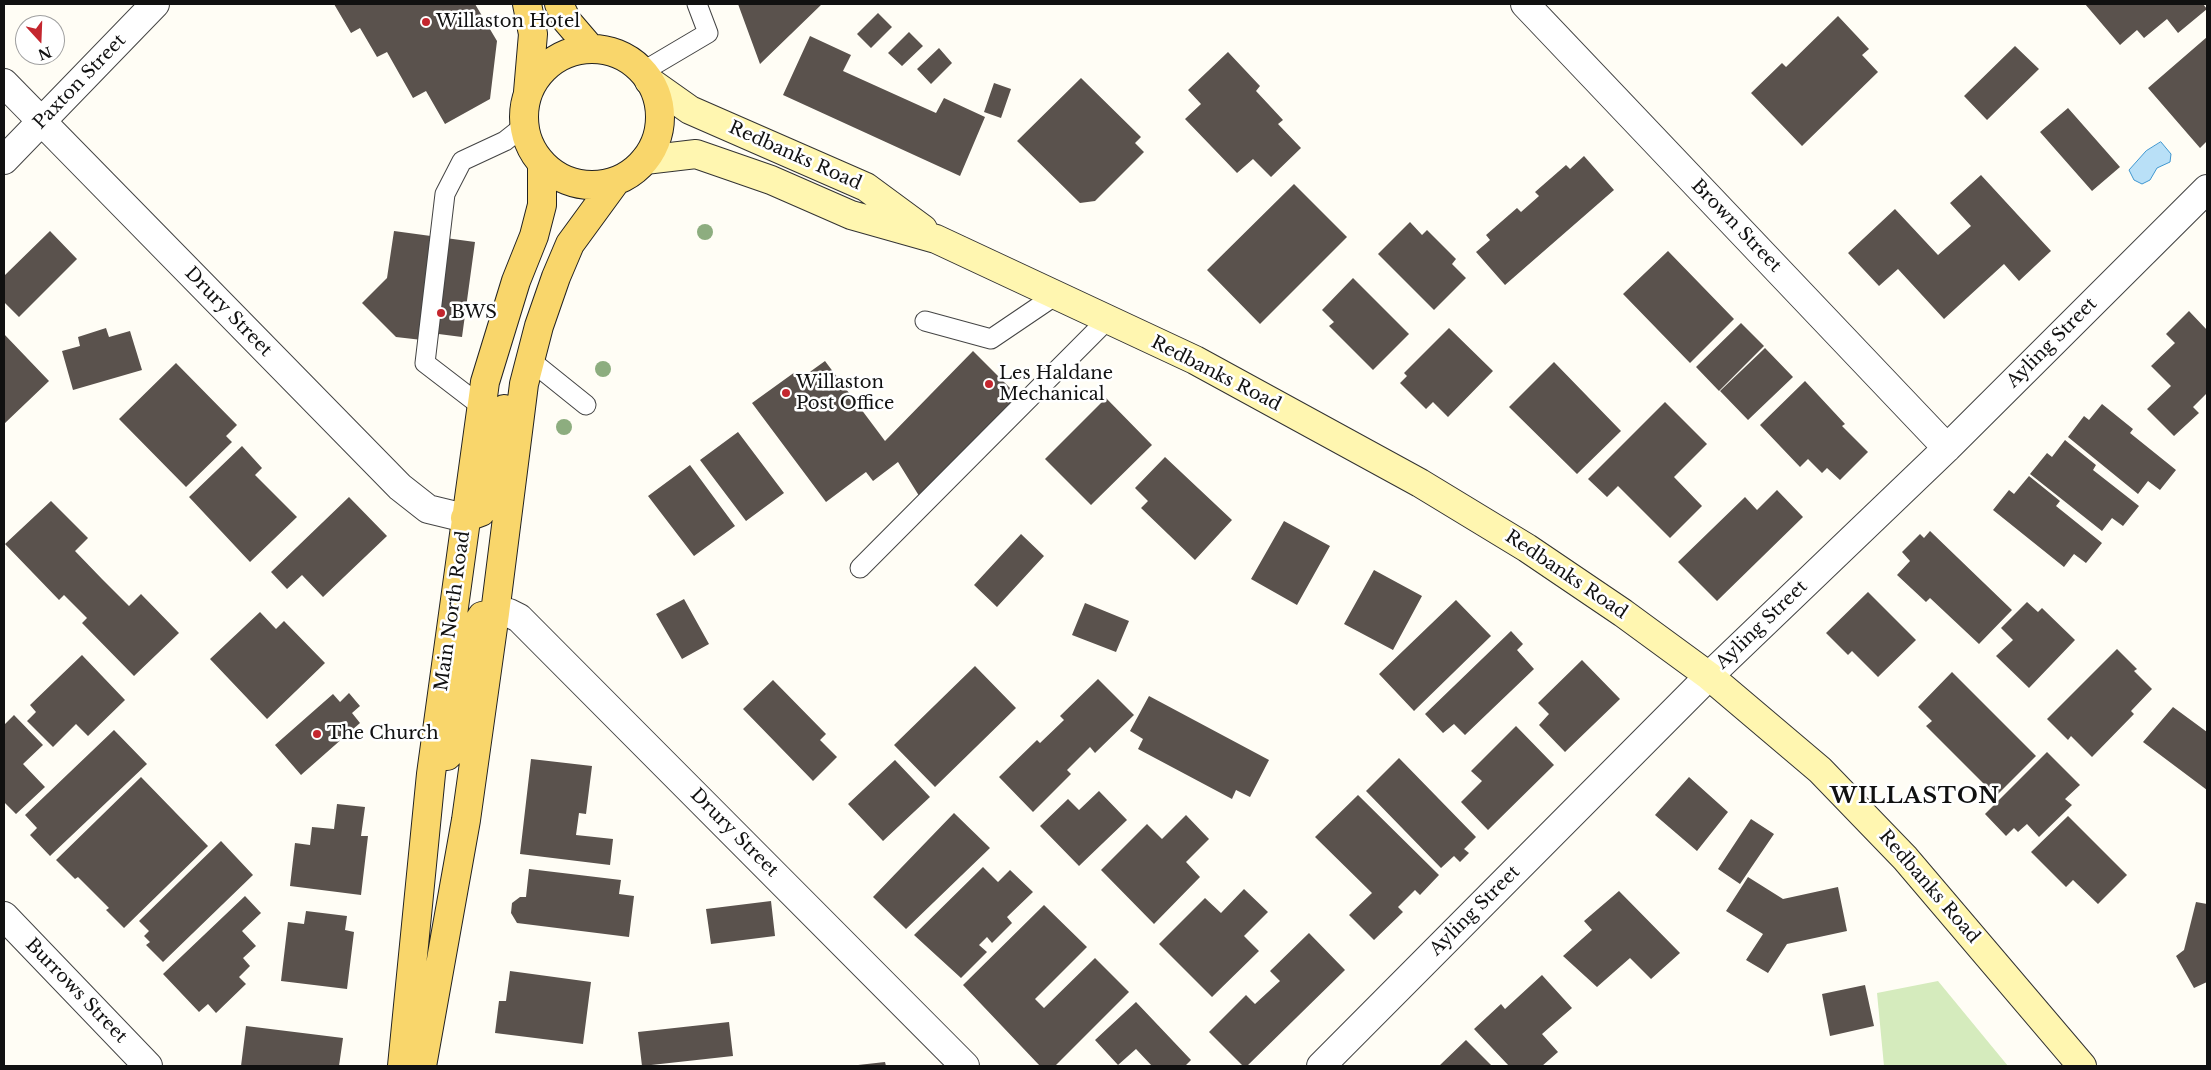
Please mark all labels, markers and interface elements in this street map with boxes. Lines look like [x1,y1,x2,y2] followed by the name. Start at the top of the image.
[436,11,580,33] place label: Willaston Hotel
[15,15,65,65] north arrow
[420,16,432,28] marker: Willaston Hotel
[29,30,131,134] street label: Paxton Street
[36,42,54,64] text: N
[725,117,865,195] street label: Redbanks Road
[1686,175,1786,277] street label: Brown Street
[180,263,276,361] street label: Drury Street
[2002,293,2102,393] street label: Ayling Street
[451,302,497,324] place label: BWS
[435,307,447,319] marker: BWS
[1147,332,1285,416] street label: Redbanks Road
[999,363,1113,406] place label: Les Haldane Mechanical
[796,372,894,414] place label: Willaston Post Office
[983,378,995,390] marker: Les Haldane Mechanical
[780,387,792,399] marker: Willaston Post Office
[1501,526,1631,624] street label: Redbanks Road
[431,529,475,693] street label: Main North Road
[1712,576,1812,674] street label: Ayling Street
[327,723,439,745] place label: The Church
[311,728,323,740] marker: The Church
[685,784,783,882] street label: Drury Street
[1829,784,2001,810] district label: WILLASTON
[1874,826,1984,948] street label: Redbanks Road
[1425,861,1525,961] street label: Ayling Street
[21,934,131,1048] street label: Burrows Street

